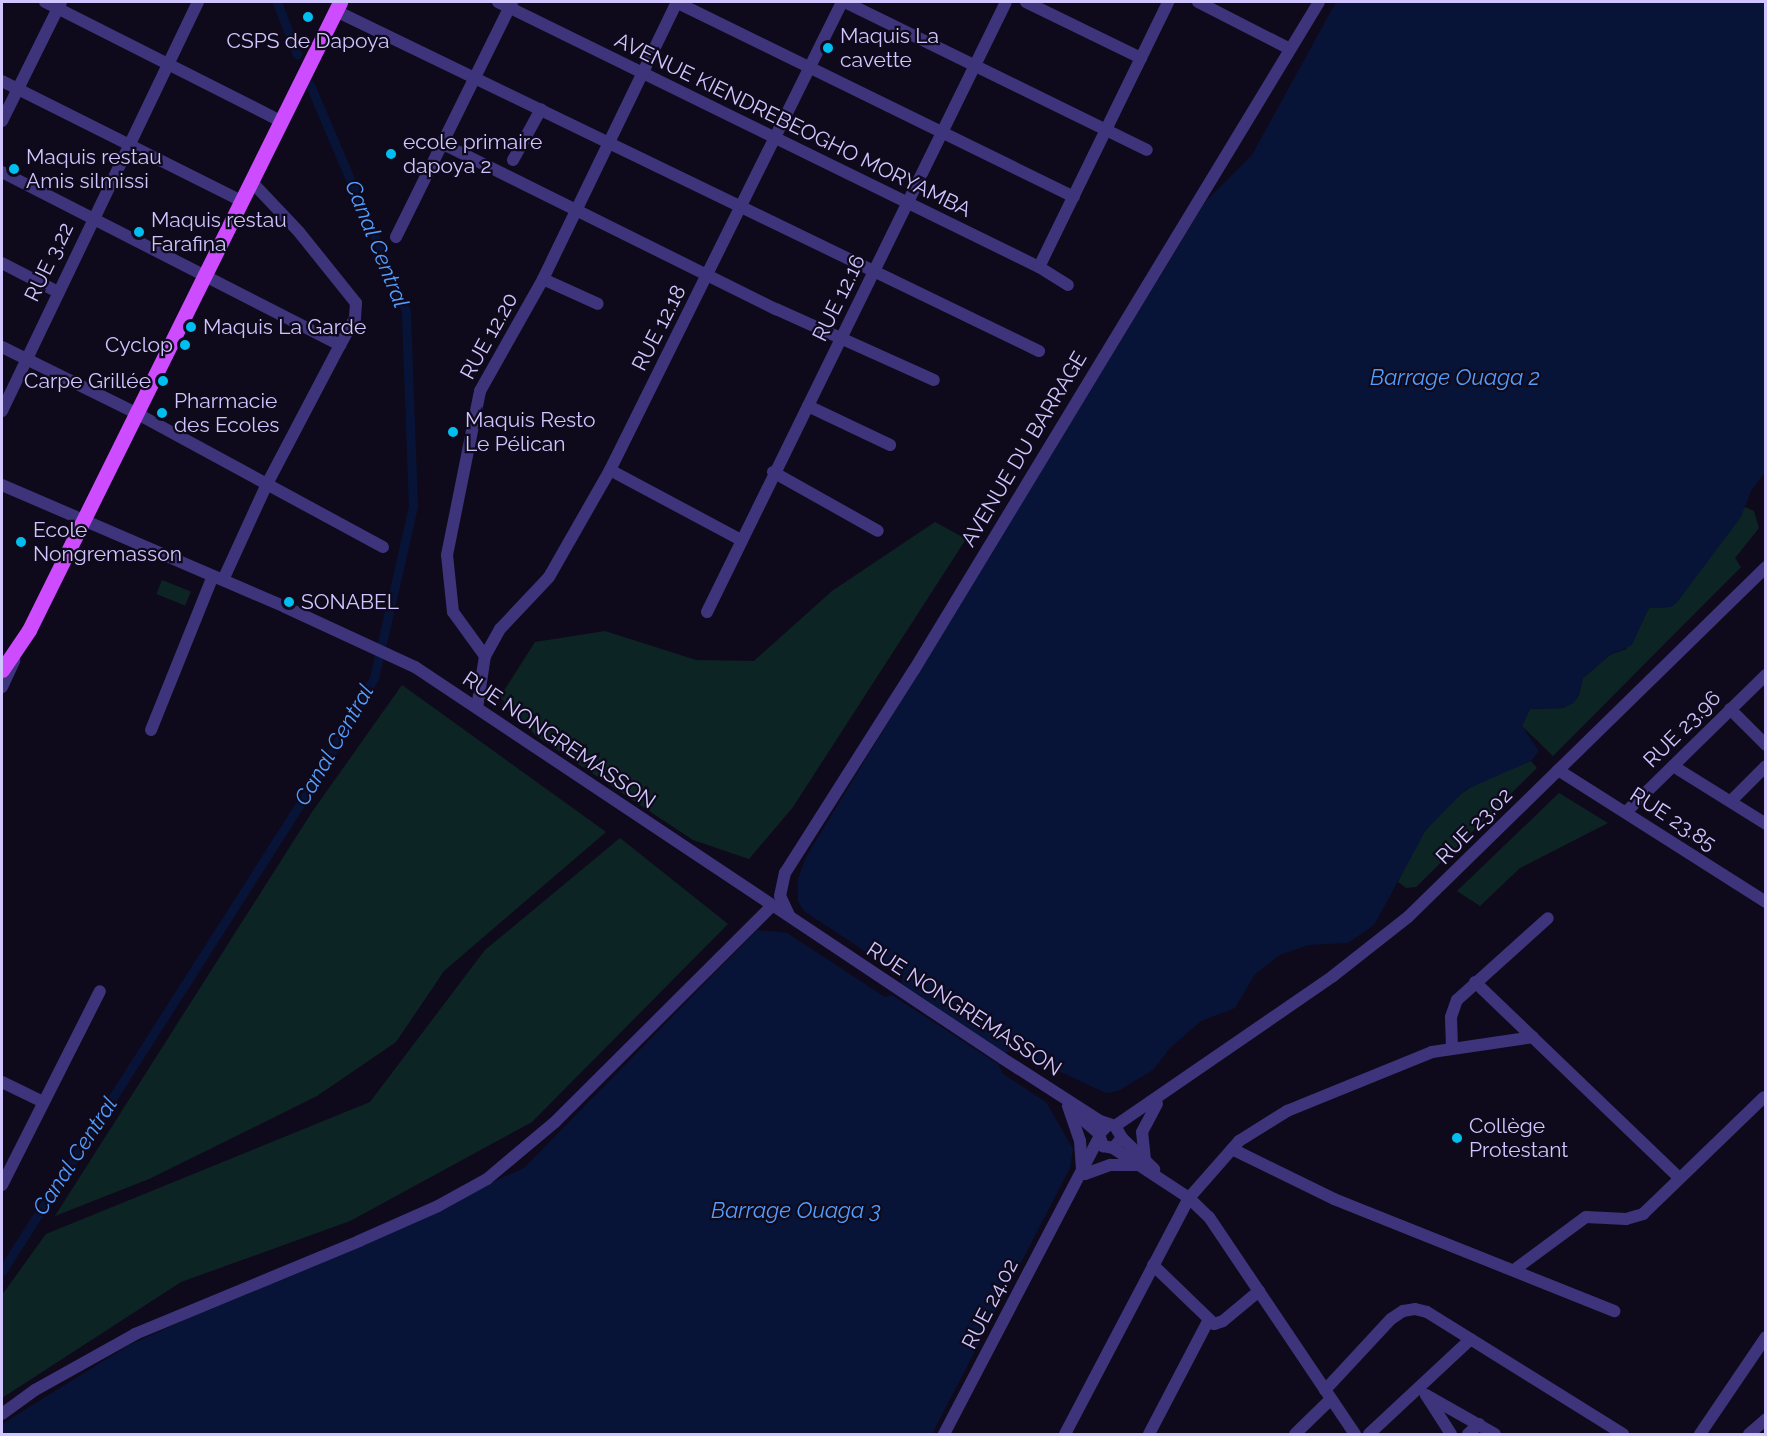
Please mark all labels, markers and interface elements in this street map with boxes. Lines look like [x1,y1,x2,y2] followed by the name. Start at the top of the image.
[299,8,317,26] marker: CSPS de Dapoya
[840,23,939,73] place label: Maquis La cavette
[226,28,390,54] place label: CSPS de Dapoya
[611,28,975,222] street label: AVENUE KIENDREBEOGHO MORYAMBA
[821,41,835,55] marker: Maquis La cavette
[403,129,542,179] place label: ecole primaire dapoya 2
[26,144,162,194] place label: Maquis restau Amis silmissi
[384,147,398,161] marker: ecole primaire dapoya 2
[7,162,21,176] marker: Maquis restau Amis silmissi
[339,176,415,312] water label: Canal Central
[151,207,287,257] place label: Maquis restau Farafina
[19,218,79,306] street label: RUE 3.22
[132,225,146,239] marker: Maquis restau Farafina
[807,251,871,345] street label: RUE 12.16
[627,281,691,375] street label: RUE 12.18
[455,288,523,384] street label: RUE 12.20
[203,314,366,340] place label: Maquis La Garde
[184,320,198,334] marker: Maquis La Garde
[105,332,173,358] place label: Cyclop
[178,338,192,352] marker: Cyclop
[956,347,1092,551] street label: AVENUE DU BARRAGE
[1370,365,1540,391] water label: Barrage Ouaga 2
[24,368,151,394] place label: Carpe Grillée
[156,374,170,388] marker: Carpe Grillée
[174,388,279,438] place label: Pharmacie des Ecoles
[155,406,169,420] marker: Pharmacie des Ecoles
[465,407,595,457] place label: Maquis Resto Le Pélican
[446,425,460,439] marker: Maquis Resto Le Pélican
[33,517,182,567] place label: Ecole Nongremasson
[14,535,28,549] marker: Ecole Nongremasson
[301,589,399,615] place label: SONABEL
[282,595,296,609] marker: SONABEL
[458,666,660,814] street label: RUE NONGREMASSON
[289,680,379,810] water label: Canal Central
[1638,685,1726,773] street label: RUE 23.96
[1625,782,1721,856] street label: RUE 23.85
[1431,783,1517,869] street label: RUE 23.02
[862,937,1066,1081] street label: RUE NONGREMASSON
[27,1092,123,1220] water label: Canal Central
[1469,1113,1568,1163] place label: Collège Protestant
[1450,1131,1464,1145] marker: Collège Protestant
[711,1198,881,1224] water label: Barrage Ouaga 3
[957,1255,1023,1353] street label: RUE 24.02

